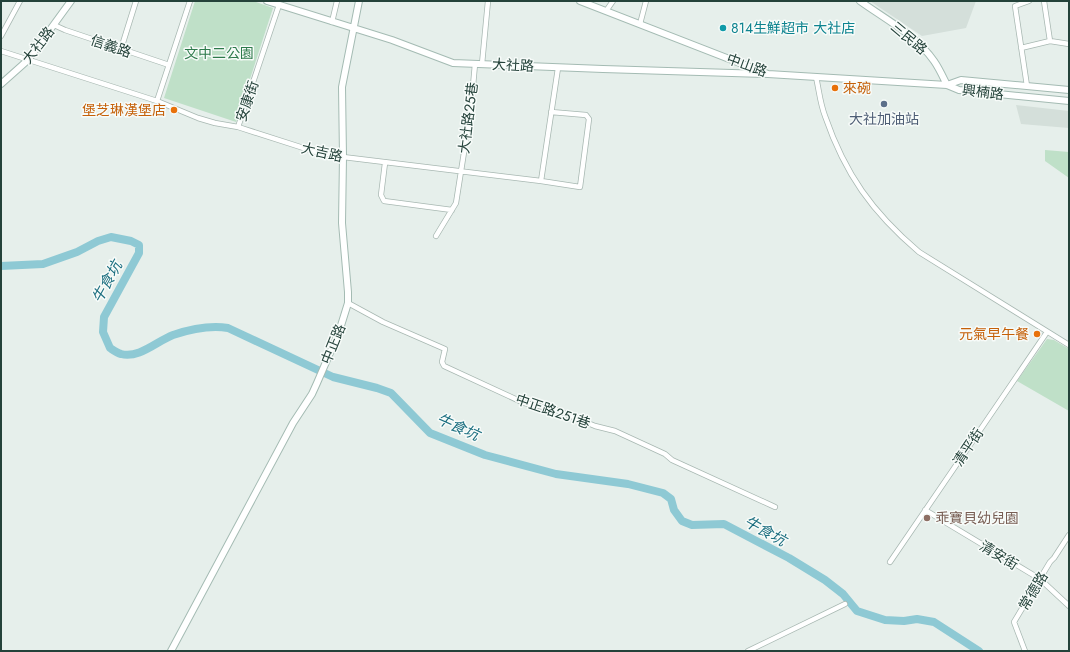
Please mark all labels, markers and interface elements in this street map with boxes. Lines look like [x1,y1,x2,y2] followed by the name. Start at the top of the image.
[886,17,932,59] street label: 三民路
[731,18,855,38] place label: 814生鮮超市 大社店
[17,22,59,68] street label: 大社路
[718,23,728,33] marker: 814生鮮超市 大社店
[88,30,134,62] street label: 信義路
[184,43,254,63] park label: 文中二公園
[724,48,770,82] street label: 中山路
[492,54,534,76] street label: 大社路
[231,78,263,124] street label: 安康街
[843,78,871,98] place label: 來碗
[961,80,1005,104] street label: 興楠路
[454,81,482,155] street label: 大社路25巷
[830,83,840,93] marker: 來碗
[879,99,889,109] marker: 大社加油站
[82,100,166,120] place label: 堡芝琳漢堡店
[169,105,179,115] marker: 堡芝琳漢堡店
[849,109,919,129] place label: 大社加油站
[299,138,345,166] street label: 大吉路
[86,255,128,307] water label: 牛食坑
[316,321,350,367] street label: 中正路
[959,324,1029,344] place label: 元氣早午餐
[1032,329,1042,339] marker: 元氣早午餐
[513,389,593,433] street label: 中正路251巷
[433,408,485,447] water label: 牛食坑
[948,424,988,470] street label: 清平街
[935,508,1019,528] place label: 乖寶貝幼兒園
[740,510,792,552] water label: 牛食坑
[922,513,932,523] marker: 乖寶貝幼兒園
[976,536,1022,574] street label: 清安街
[1014,568,1052,614] street label: 常德路

